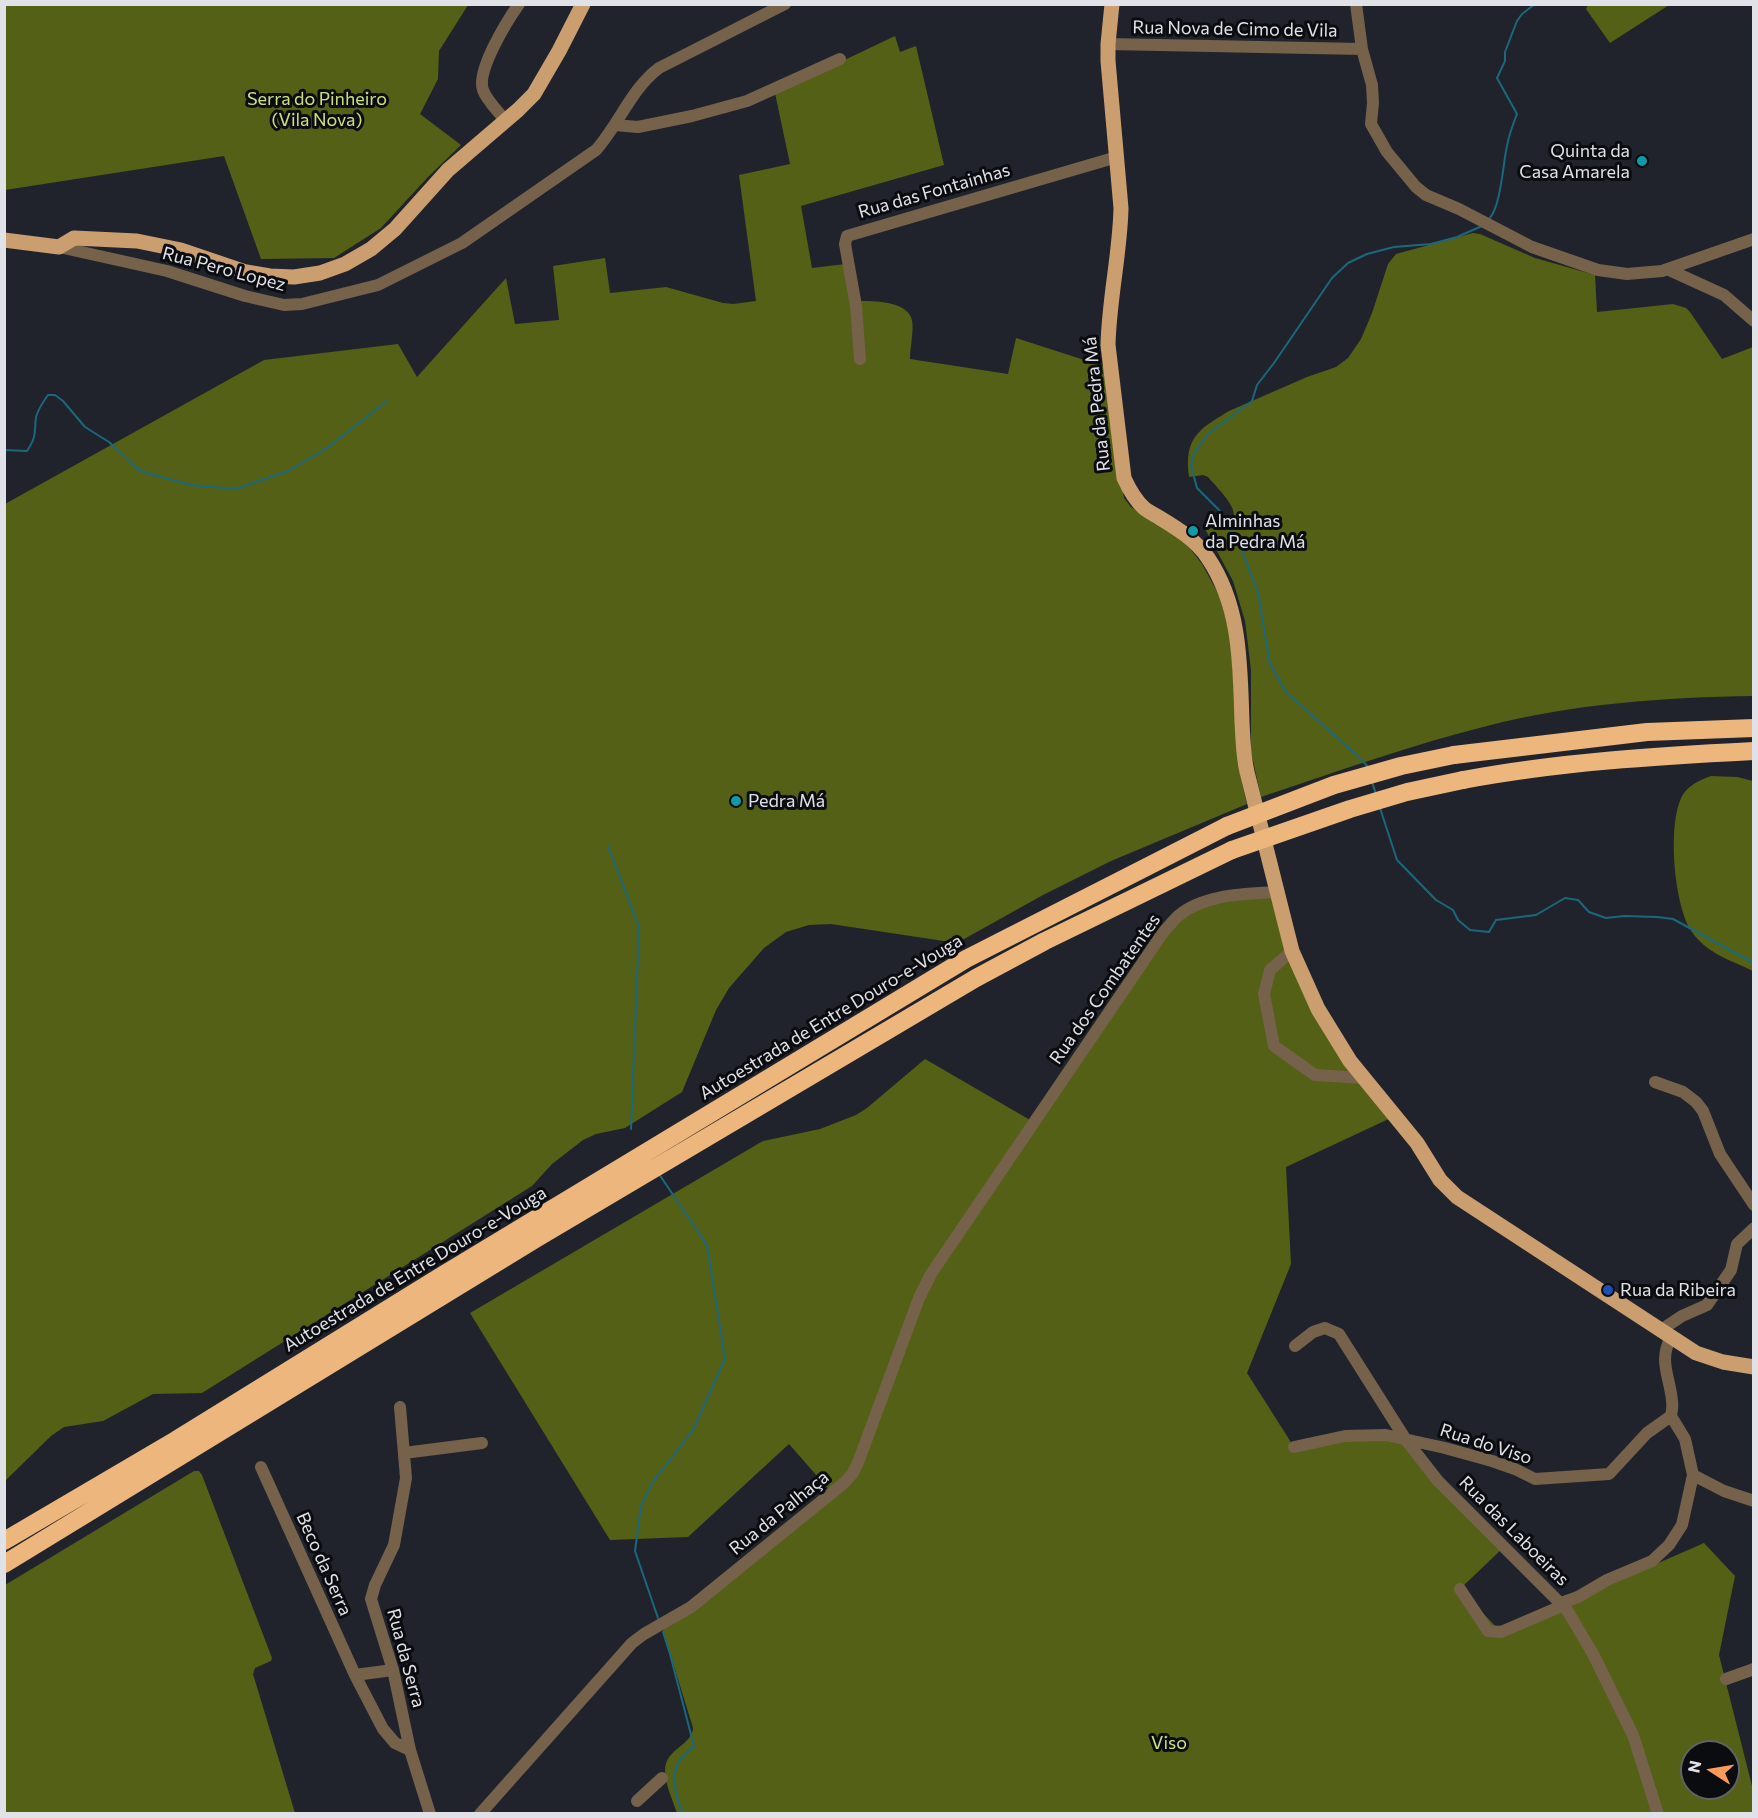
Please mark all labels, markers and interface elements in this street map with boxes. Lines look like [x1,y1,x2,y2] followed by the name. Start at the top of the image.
[1132,16,1338,42] street label: Rua Nova de Cimo de Vila
[247,88,387,130] park label: Serra do Pinheiro (Vila Nova)
[1519,140,1630,182] place label: Quinta da Casa Amarela
[1635,154,1649,168] marker: Quinta da Casa Amarela
[856,159,1012,223] street label: Rua das Fontainhas
[160,242,288,296] street label: Rua Pero Lopez
[1079,336,1115,472] street label: Rua da Pedra Má
[1205,510,1305,552] place label: Alminhas da Pedra Má
[1186,524,1200,538] marker: Alminhas da Pedra Má
[748,790,825,812] place label: Pedra Má
[729,794,743,808] marker: Pedra Má
[1045,910,1165,1068] street label: Rua dos Combatentes
[696,930,966,1104] street label: Autoestrada de Entre Douro-e-Vouga
[280,1182,550,1356] street label: Autoestrada de Entre Douro-e-Vouga
[1620,1279,1736,1301] place label: Rua da Ribeira
[1601,1283,1615,1297] marker: Rua da Ribeira
[1437,1419,1535,1469] street label: Rua do Viso
[725,1466,833,1560] street label: Rua da Palhaça
[1455,1472,1573,1590] street label: Rua das Laboeiras
[292,1509,356,1619] street label: Beco da Serra
[382,1606,430,1710] street label: Rua da Serra
[1151,1732,1187,1754] park label: Viso
[1680,1740,1740,1800] north arrow
[1683,1759,1704,1774] text: N

